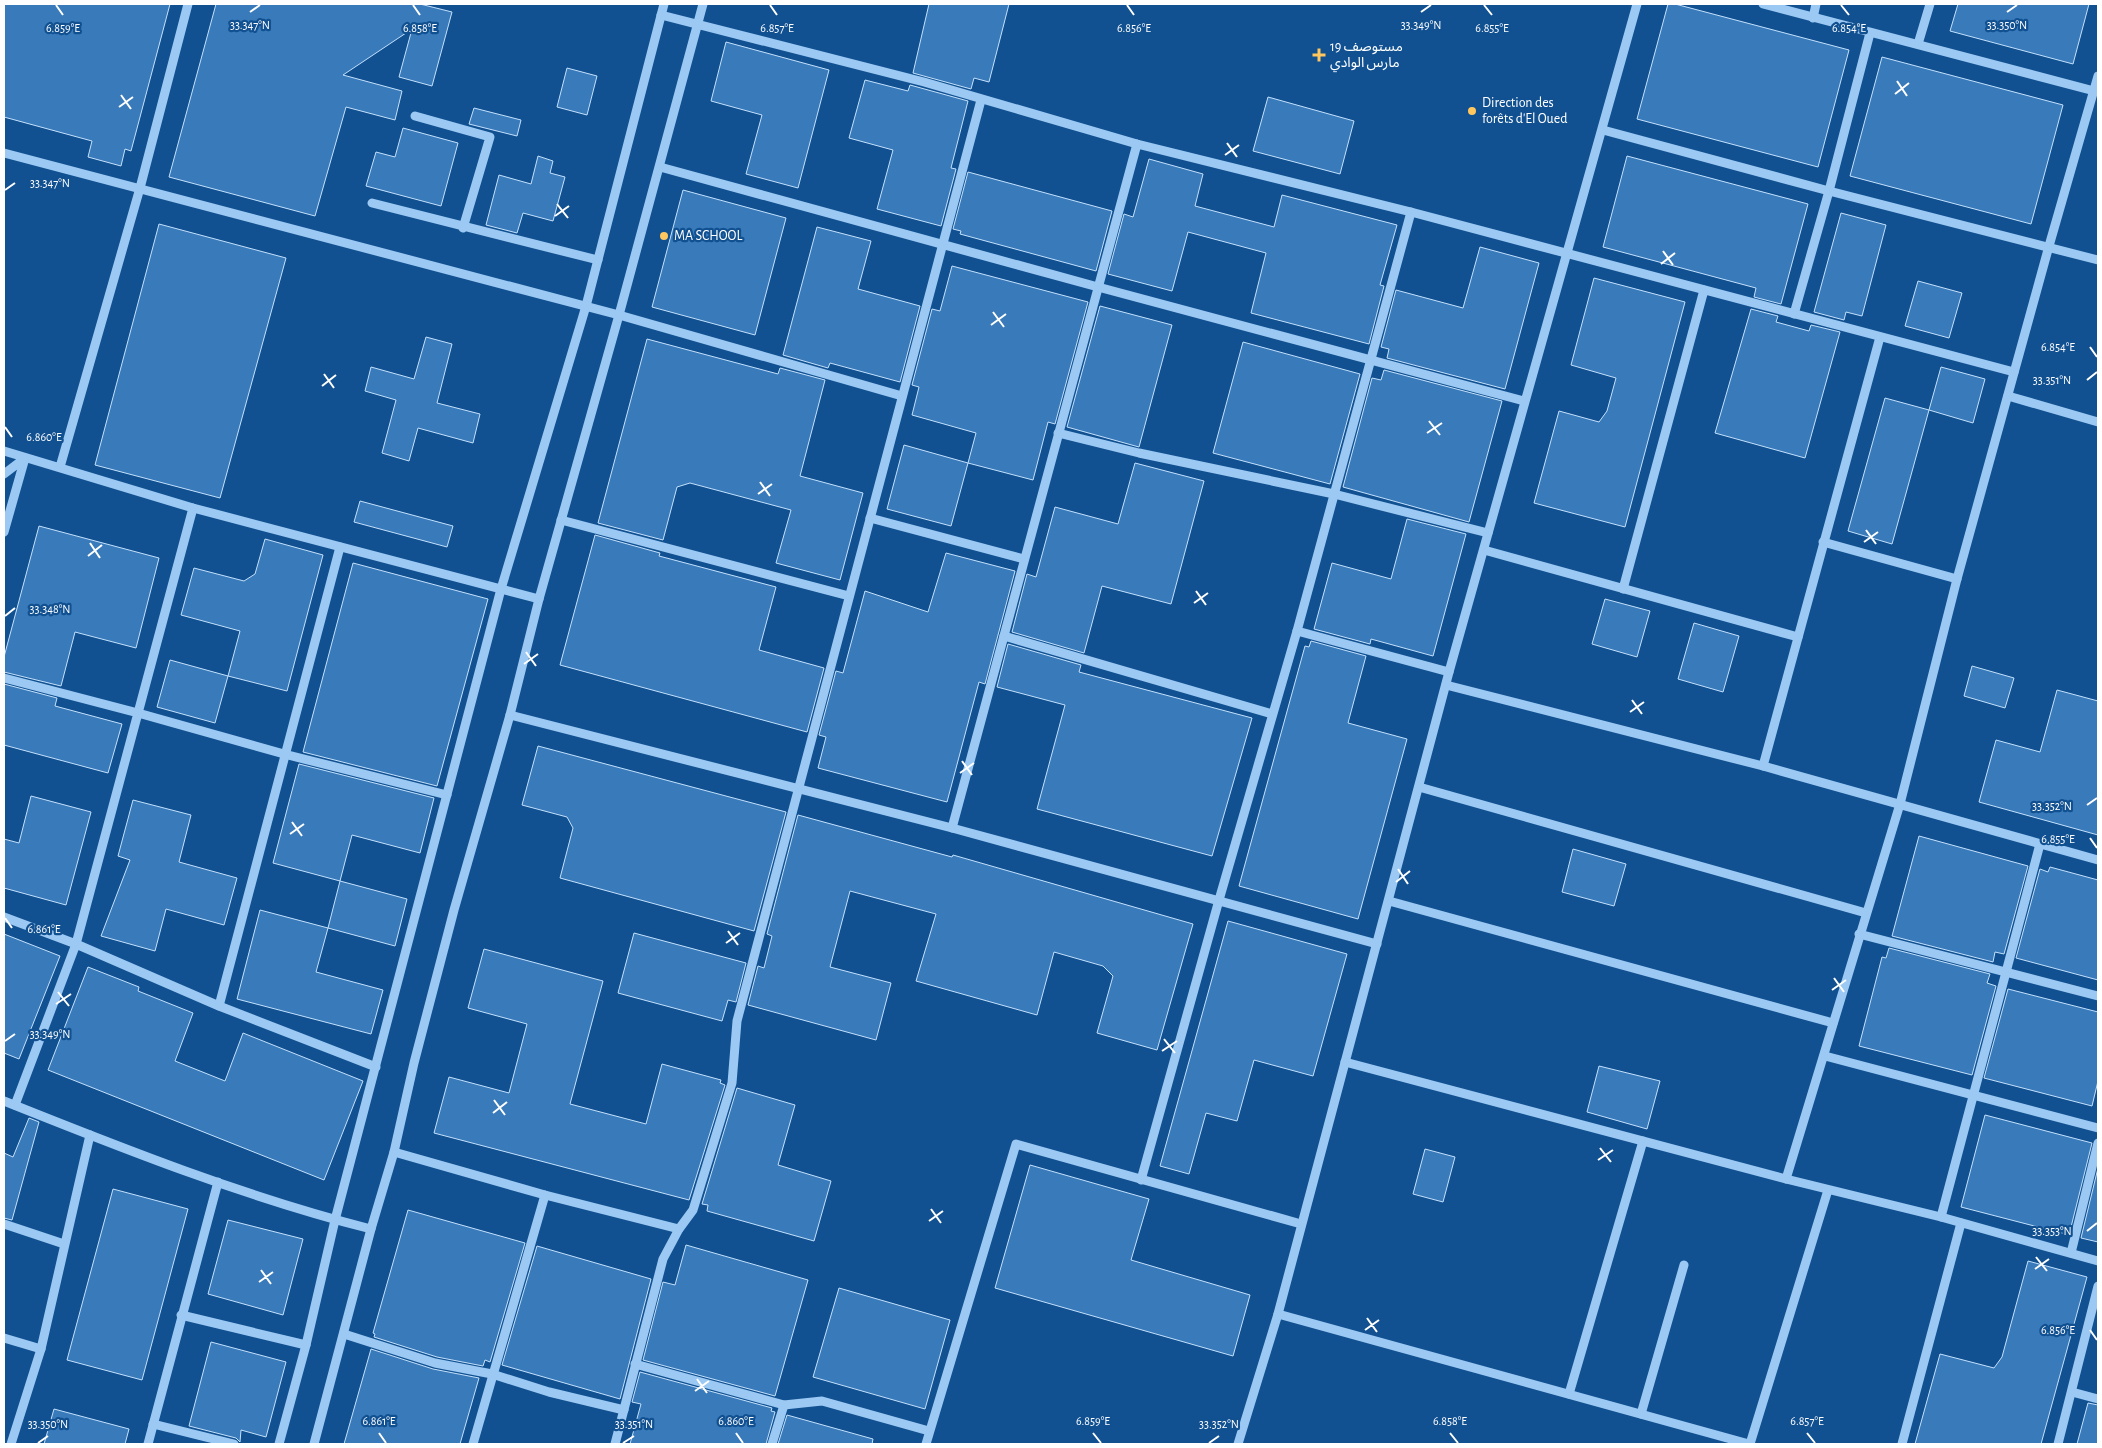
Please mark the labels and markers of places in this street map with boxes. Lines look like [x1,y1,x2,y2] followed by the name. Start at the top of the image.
[1330,40,1403,73] place label: مستوصف 19 مارس الوادي
[1312,48,1326,62] marker: مستوصف 19 مارس الوادي
[1482,96,1567,126] place label: Direction des forêts d'El Oued
[1466,105,1478,117] marker: Direction des forêts d'El Oued
[674,229,742,243] place label: MA SCHOOL
[658,230,670,242] marker: MA SCHOOL

